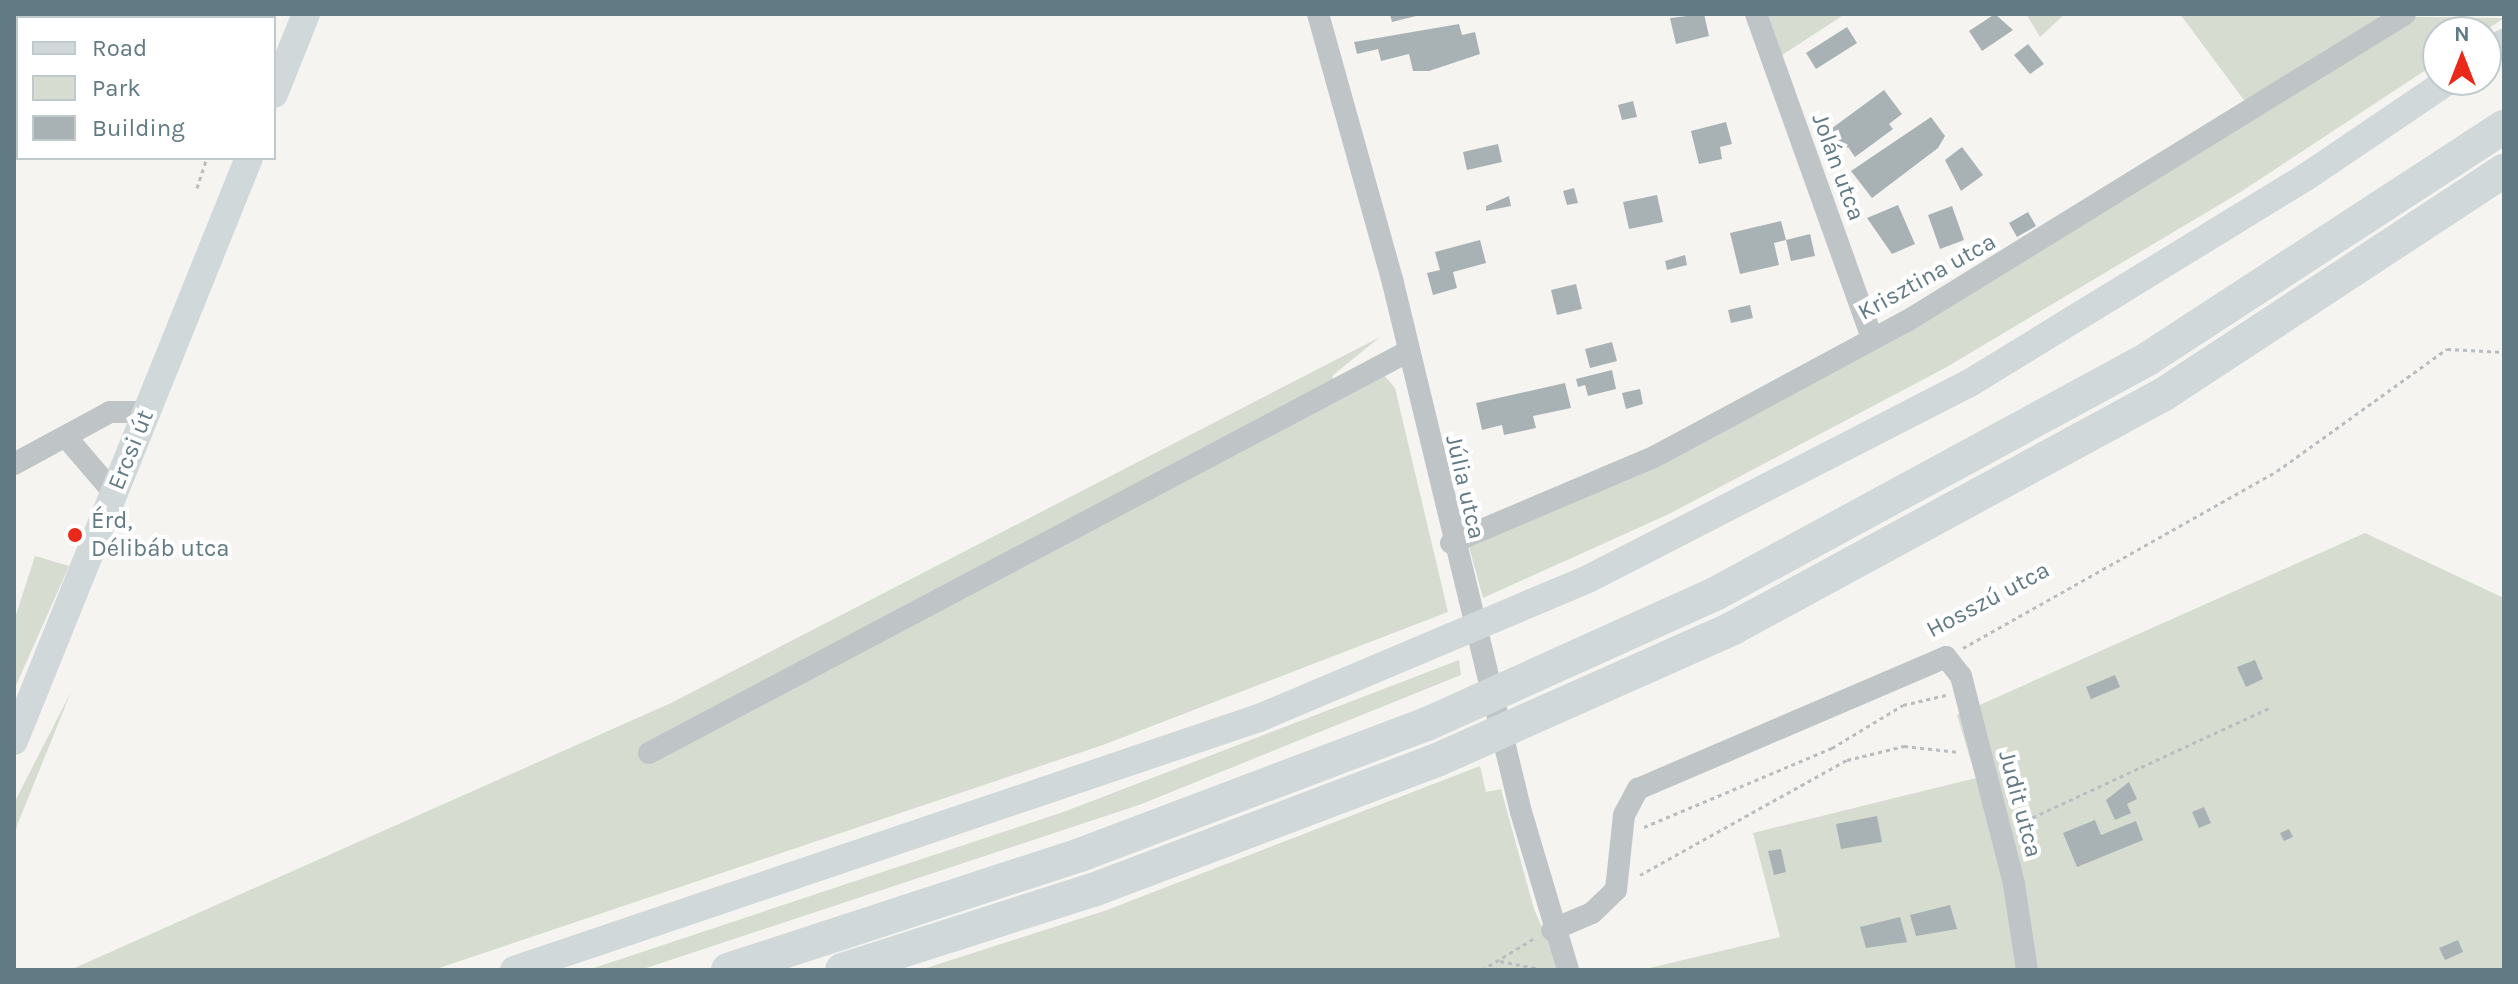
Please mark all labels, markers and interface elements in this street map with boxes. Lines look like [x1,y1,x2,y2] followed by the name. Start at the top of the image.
[16,16,276,160] legend
[2422,16,2502,96] north arrow
[2454,21,2470,47] text: N
[92,34,147,62] text: Road
[92,74,141,102] text: Park
[1805,109,1871,225] street label: Jolán utca
[92,114,185,142] text: Building
[1853,227,2001,327] street label: Krisztina utca
[102,406,160,494] street label: Ercsi út
[1439,432,1491,542] street label: Júlia utca
[91,507,230,563] place label: Érd, Délibáb utca
[66,526,84,544] marker: Érd, Délibáb utca
[1922,556,2054,644] street label: Hosszú utca
[1992,747,2048,861] street label: Judit utca

